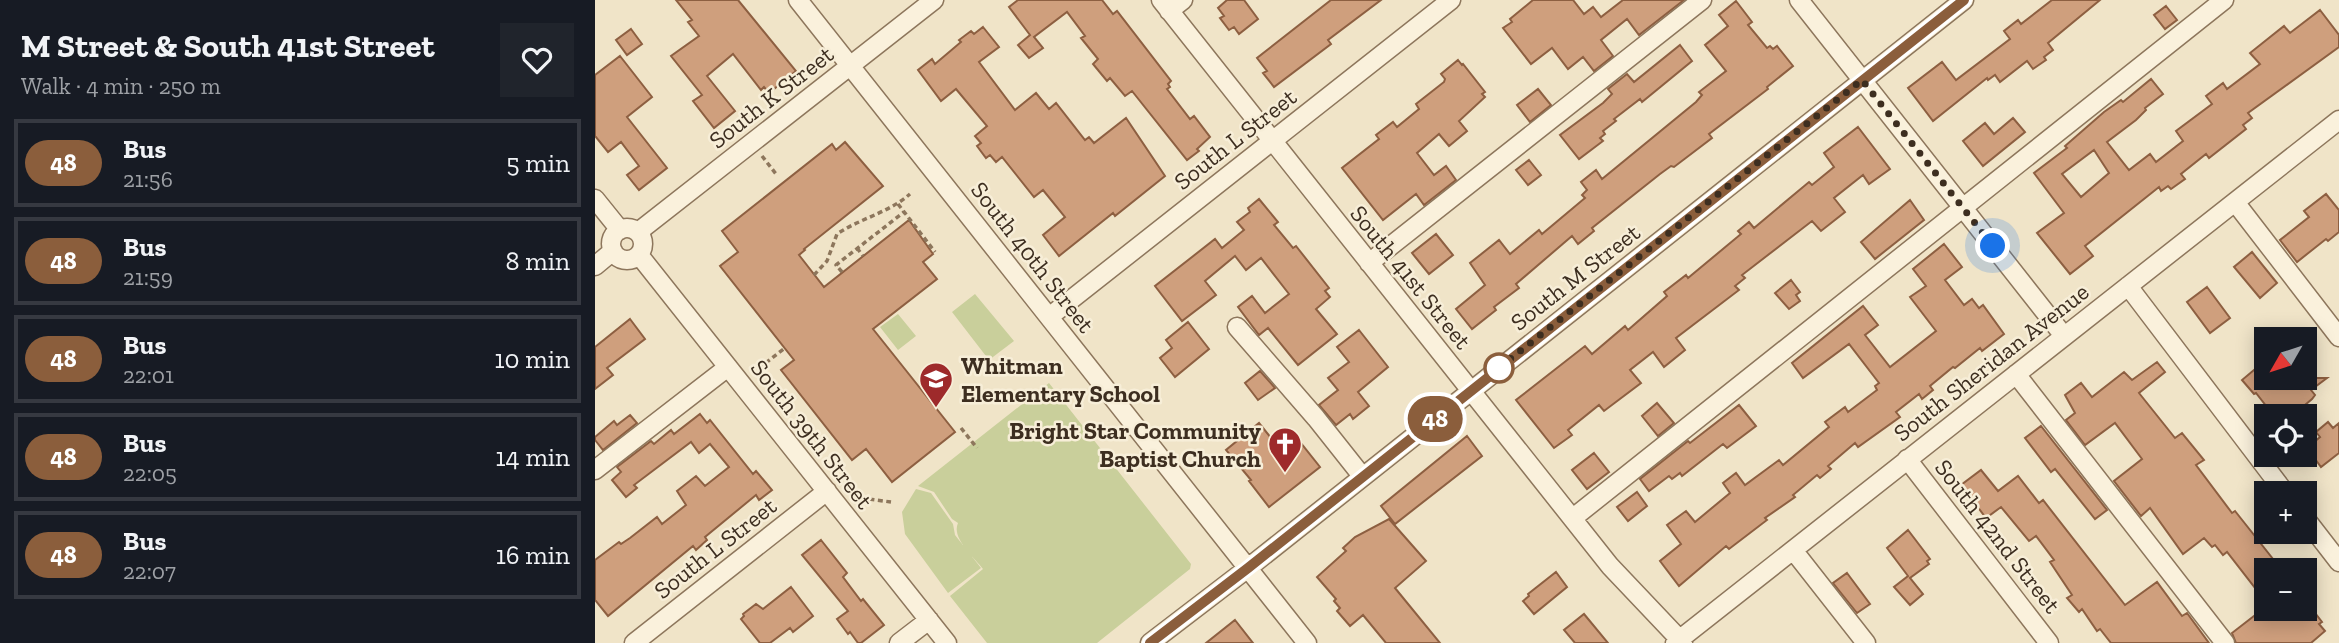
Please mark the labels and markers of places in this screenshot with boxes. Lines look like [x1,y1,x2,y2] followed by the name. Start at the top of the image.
[961,351,1160,408] place label: Whitman Elementary School
[1484,353,1514,383] unlabelled marker
[917,360,955,409] school or university icon: Whitman Elementary School
[1009,416,1261,473] place label: Bright Star Community Baptist Church
[1266,425,1304,474] church icon: Bright Star Community Baptist Church

